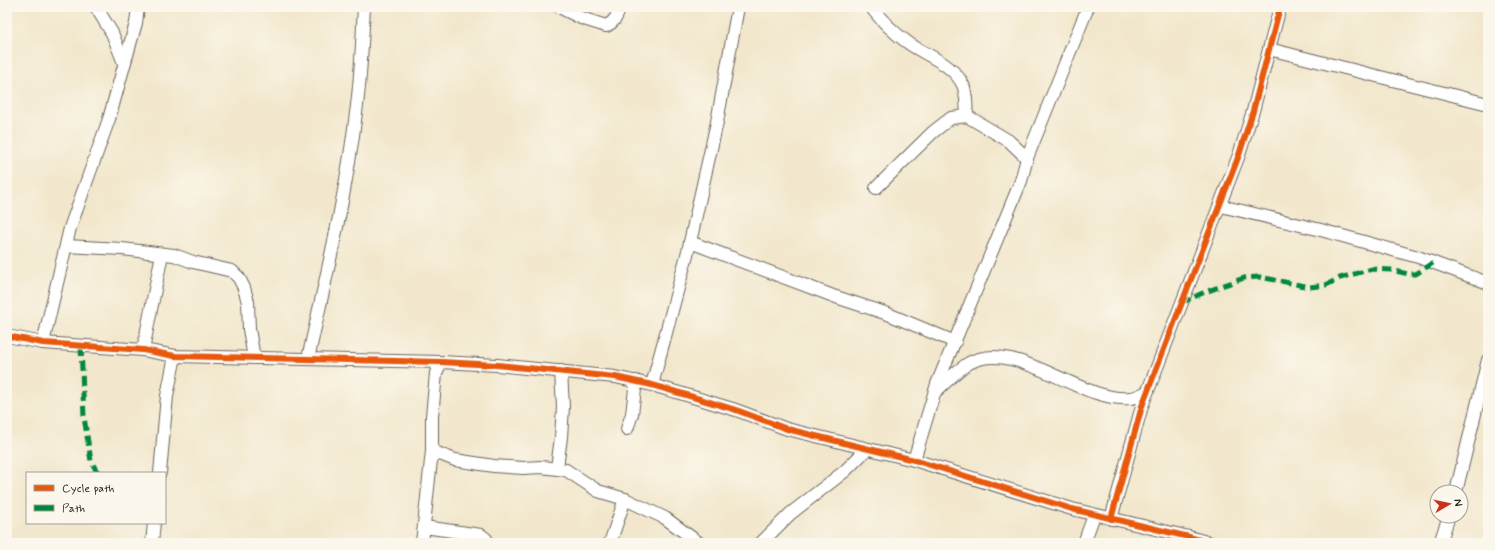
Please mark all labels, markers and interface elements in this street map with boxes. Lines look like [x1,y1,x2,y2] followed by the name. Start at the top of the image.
[26,472,166,524] legend
[62,481,114,497] text: Cycle path
[1429,484,1469,524] north arrow
[1450,498,1465,507] text: N
[62,501,85,517] text: Path

